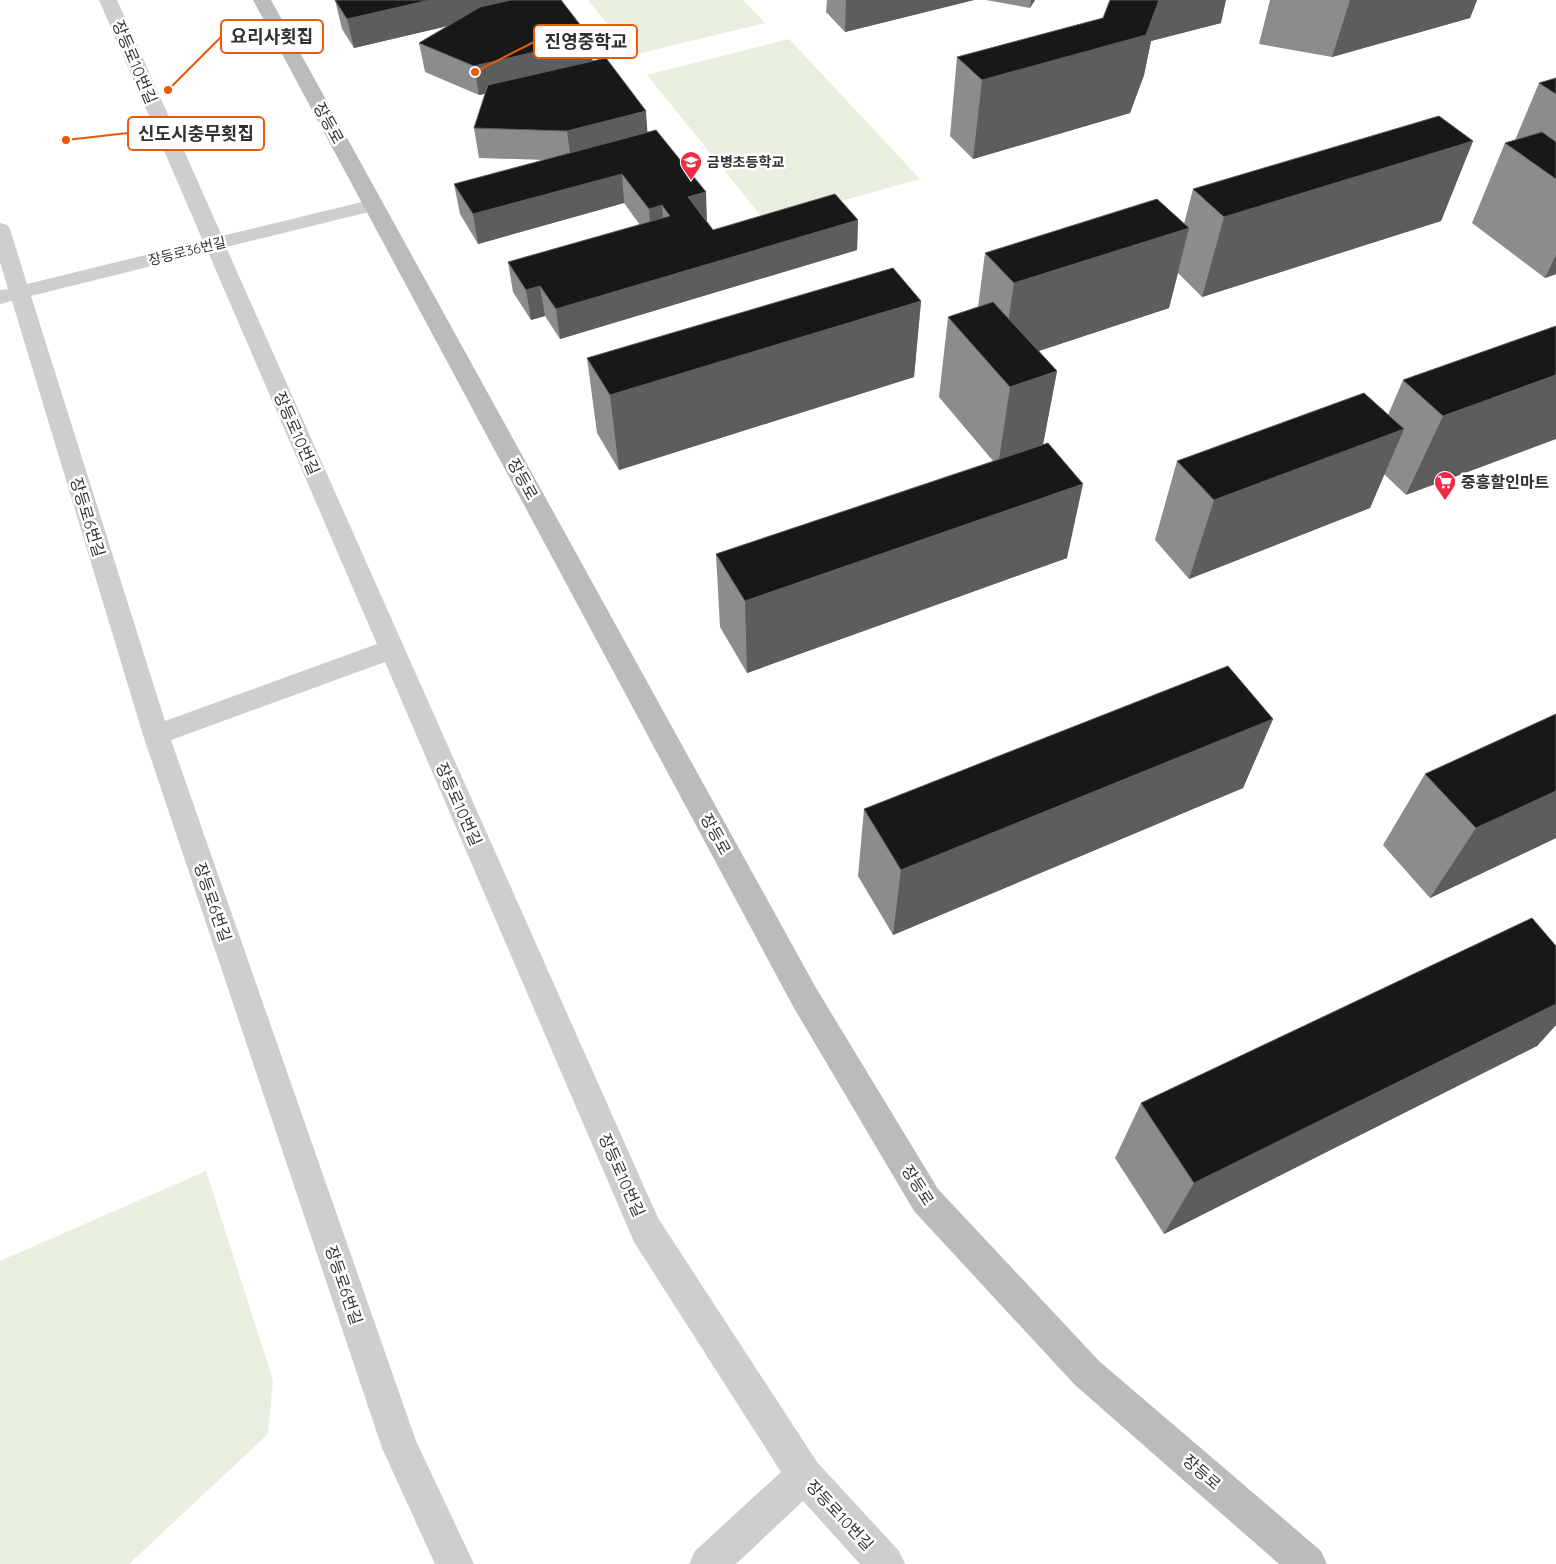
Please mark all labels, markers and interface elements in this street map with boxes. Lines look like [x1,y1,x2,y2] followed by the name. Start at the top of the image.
[108,17,162,107] street label: 장등로10번길
[221,20,323,53] callout: 요리사횟집
[231,25,313,48] text: 요리사횟집
[534,25,637,58] callout: 진영중학교
[545,30,627,53] text: 진영중학교
[310,99,349,147] street label: 장등로
[128,117,264,150] callout: 신도시충무횟집
[138,122,254,145] text: 신도시충무횟집
[679,150,703,181] school or university icon: 금병초등학교
[707,153,784,171] place label: 금병초등학교
[146,233,228,269] street label: 장등로36번길
[270,388,324,478] street label: 장등로10번길
[504,455,543,503] street label: 장등로
[1433,470,1457,501] supermarket icon: 중흥할인마트
[1461,472,1550,492] place label: 중흥할인마트
[66,475,110,559] street label: 장등로6번길
[432,759,486,849] street label: 장등로10번길
[697,810,736,858] street label: 장등로
[190,860,236,944] street label: 장등로6번길
[595,1130,649,1220] street label: 장등로10번길
[898,1161,939,1209] street label: 장등로
[321,1243,367,1327] street label: 장등로6번길
[1179,1450,1225,1494] street label: 장등로
[802,1476,878,1554] street label: 장등로10번길

